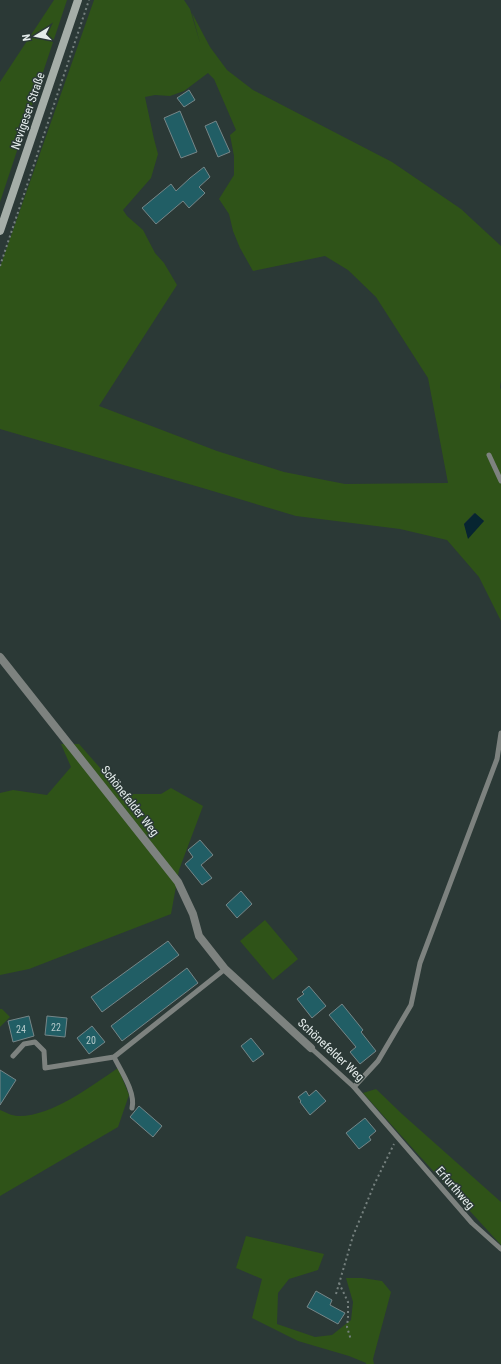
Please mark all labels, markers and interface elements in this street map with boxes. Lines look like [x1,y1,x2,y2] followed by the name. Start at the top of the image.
[16,16,56,56] north arrow
[20,33,34,42] text: N
[8,70,48,151] street label: Nevigeser Straße
[98,763,162,839] street label: Schönefelder Weg
[295,1016,367,1084] street label: Schönefelder Weg
[51,1022,61,1033] house number: 22
[16,1024,26,1035] house number: 24
[86,1035,96,1046] house number: 20
[433,1164,477,1212] street label: Erfurthweg

